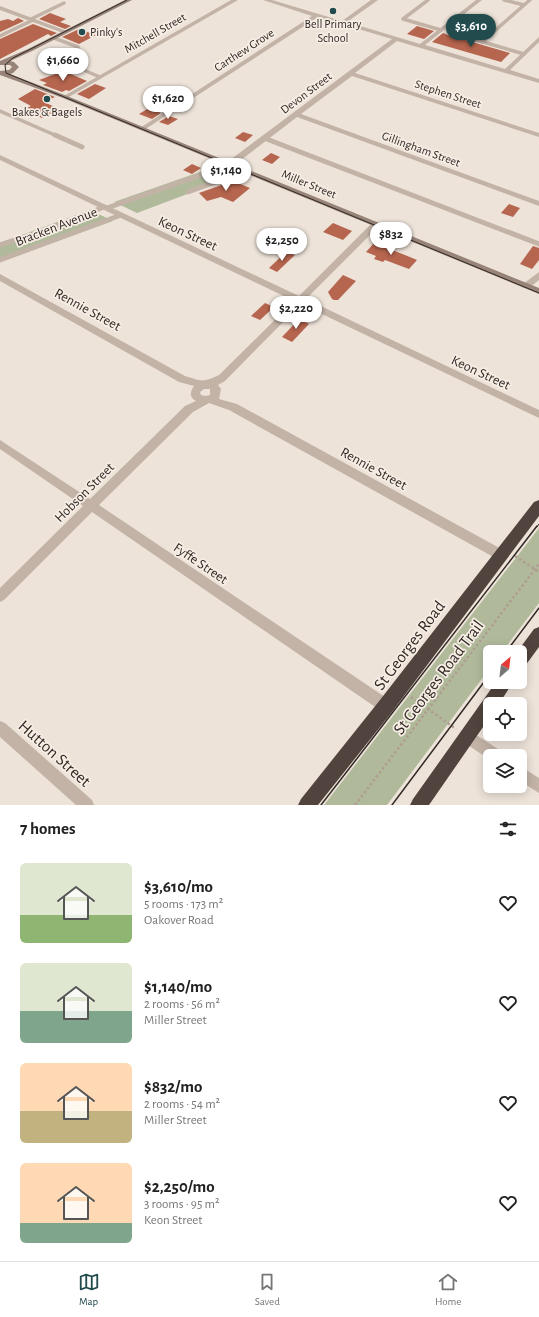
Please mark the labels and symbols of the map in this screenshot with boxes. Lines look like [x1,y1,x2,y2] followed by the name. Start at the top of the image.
[328,6,338,16] marker: Bell Primary School
[122,11,188,55] street label: Mitchell Street
[438,14,504,48] pin: $3,610
[305,18,361,44] place label: Bell Primary School
[90,26,122,39] place label: Pinky's
[212,26,276,74] street label: Carthew Grove
[77,27,87,37] marker: Pinky's
[30,48,96,82] pin: $1,660
[278,70,334,116] street label: Devon Street
[413,78,483,110] street label: Stephen Street
[135,86,201,120] pin: $1,620
[42,94,52,104] marker: Bakes & Bagels
[12,106,82,118] place label: Bakes & Bagels
[380,129,462,169] street label: Gillingham Street
[193,158,259,192] pin: $1,140
[280,168,338,200] street label: Miller Street
[13,205,99,249] street label: Bracken Avenue
[156,214,220,254] street label: Keon Street
[367,222,415,256] pin: $832
[249,228,315,262] pin: $2,250
[52,286,123,334] street label: Rennie Street
[263,296,329,330] pin: $2,220
[449,353,513,393] street label: Keon Street
[338,445,409,493] street label: Rennie Street
[52,460,118,525] street label: Hobson Street
[171,541,230,587] street label: Fyffe Street
[371,597,448,693] street label: St Georges Road
[390,617,487,738] street label: St Georges Road Trail
[483,645,527,689] north arrow
[15,717,94,790] street label: Hutton Street

